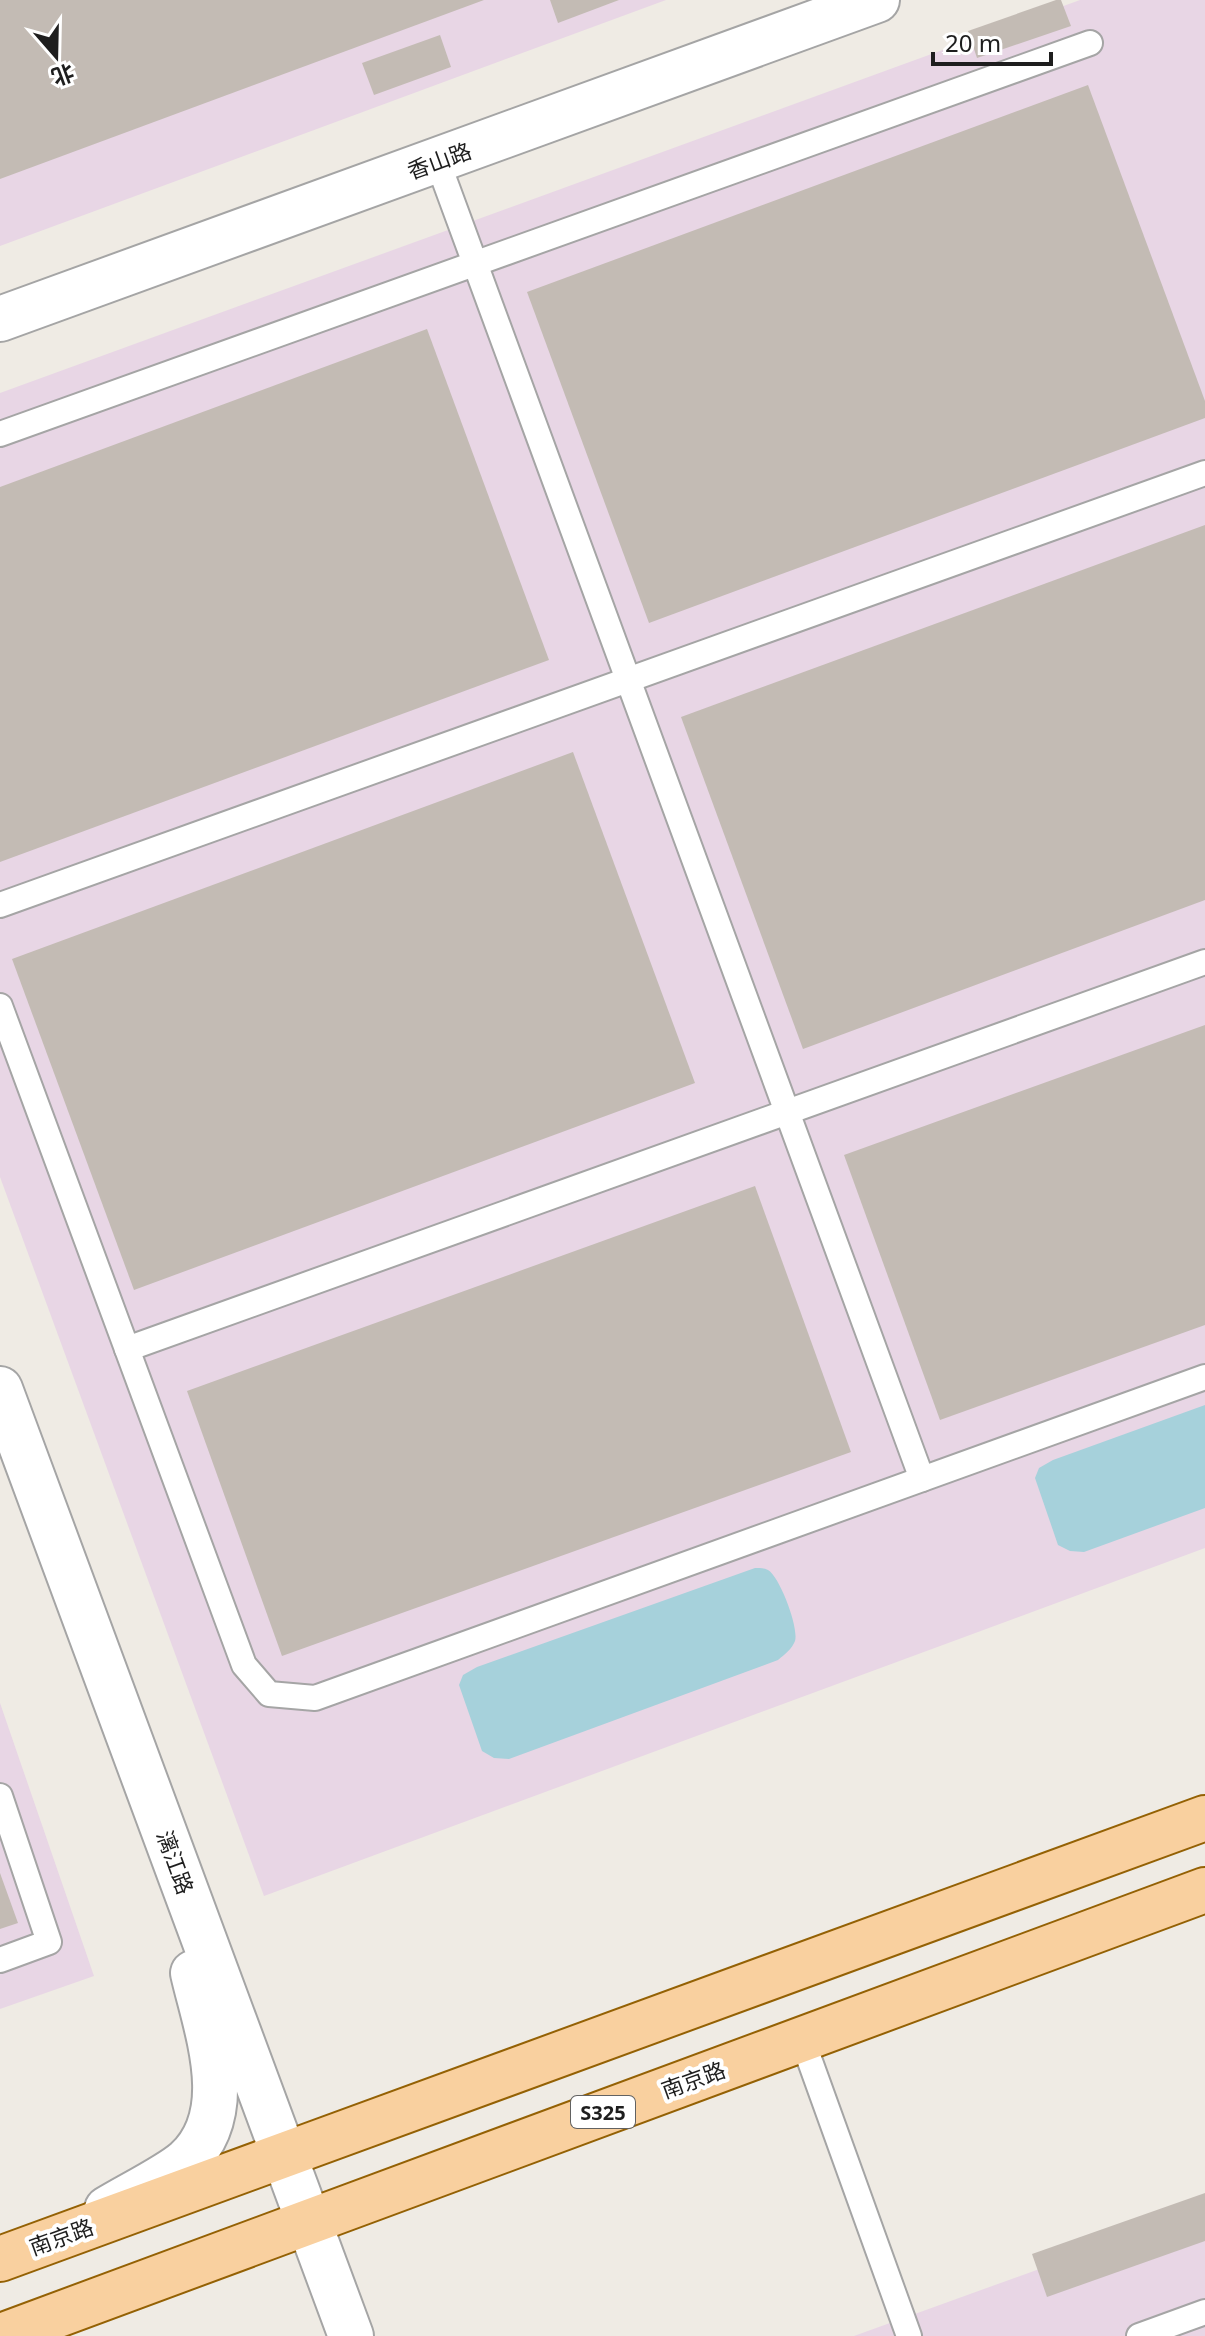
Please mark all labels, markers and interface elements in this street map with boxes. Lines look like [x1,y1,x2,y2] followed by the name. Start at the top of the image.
[16,16,96,96] north arrow
[933,16,1051,66] scale bar
[945,26,1001,59] text: 20 m
[48,58,79,94] text: 北
[403,135,475,185] street label: 香山路
[151,1826,201,1898] street label: 漓江路
[657,2054,729,2104] street label: 南京路
[571,2096,635,2128] road number: S325
[25,2211,97,2261] street label: 南京路

